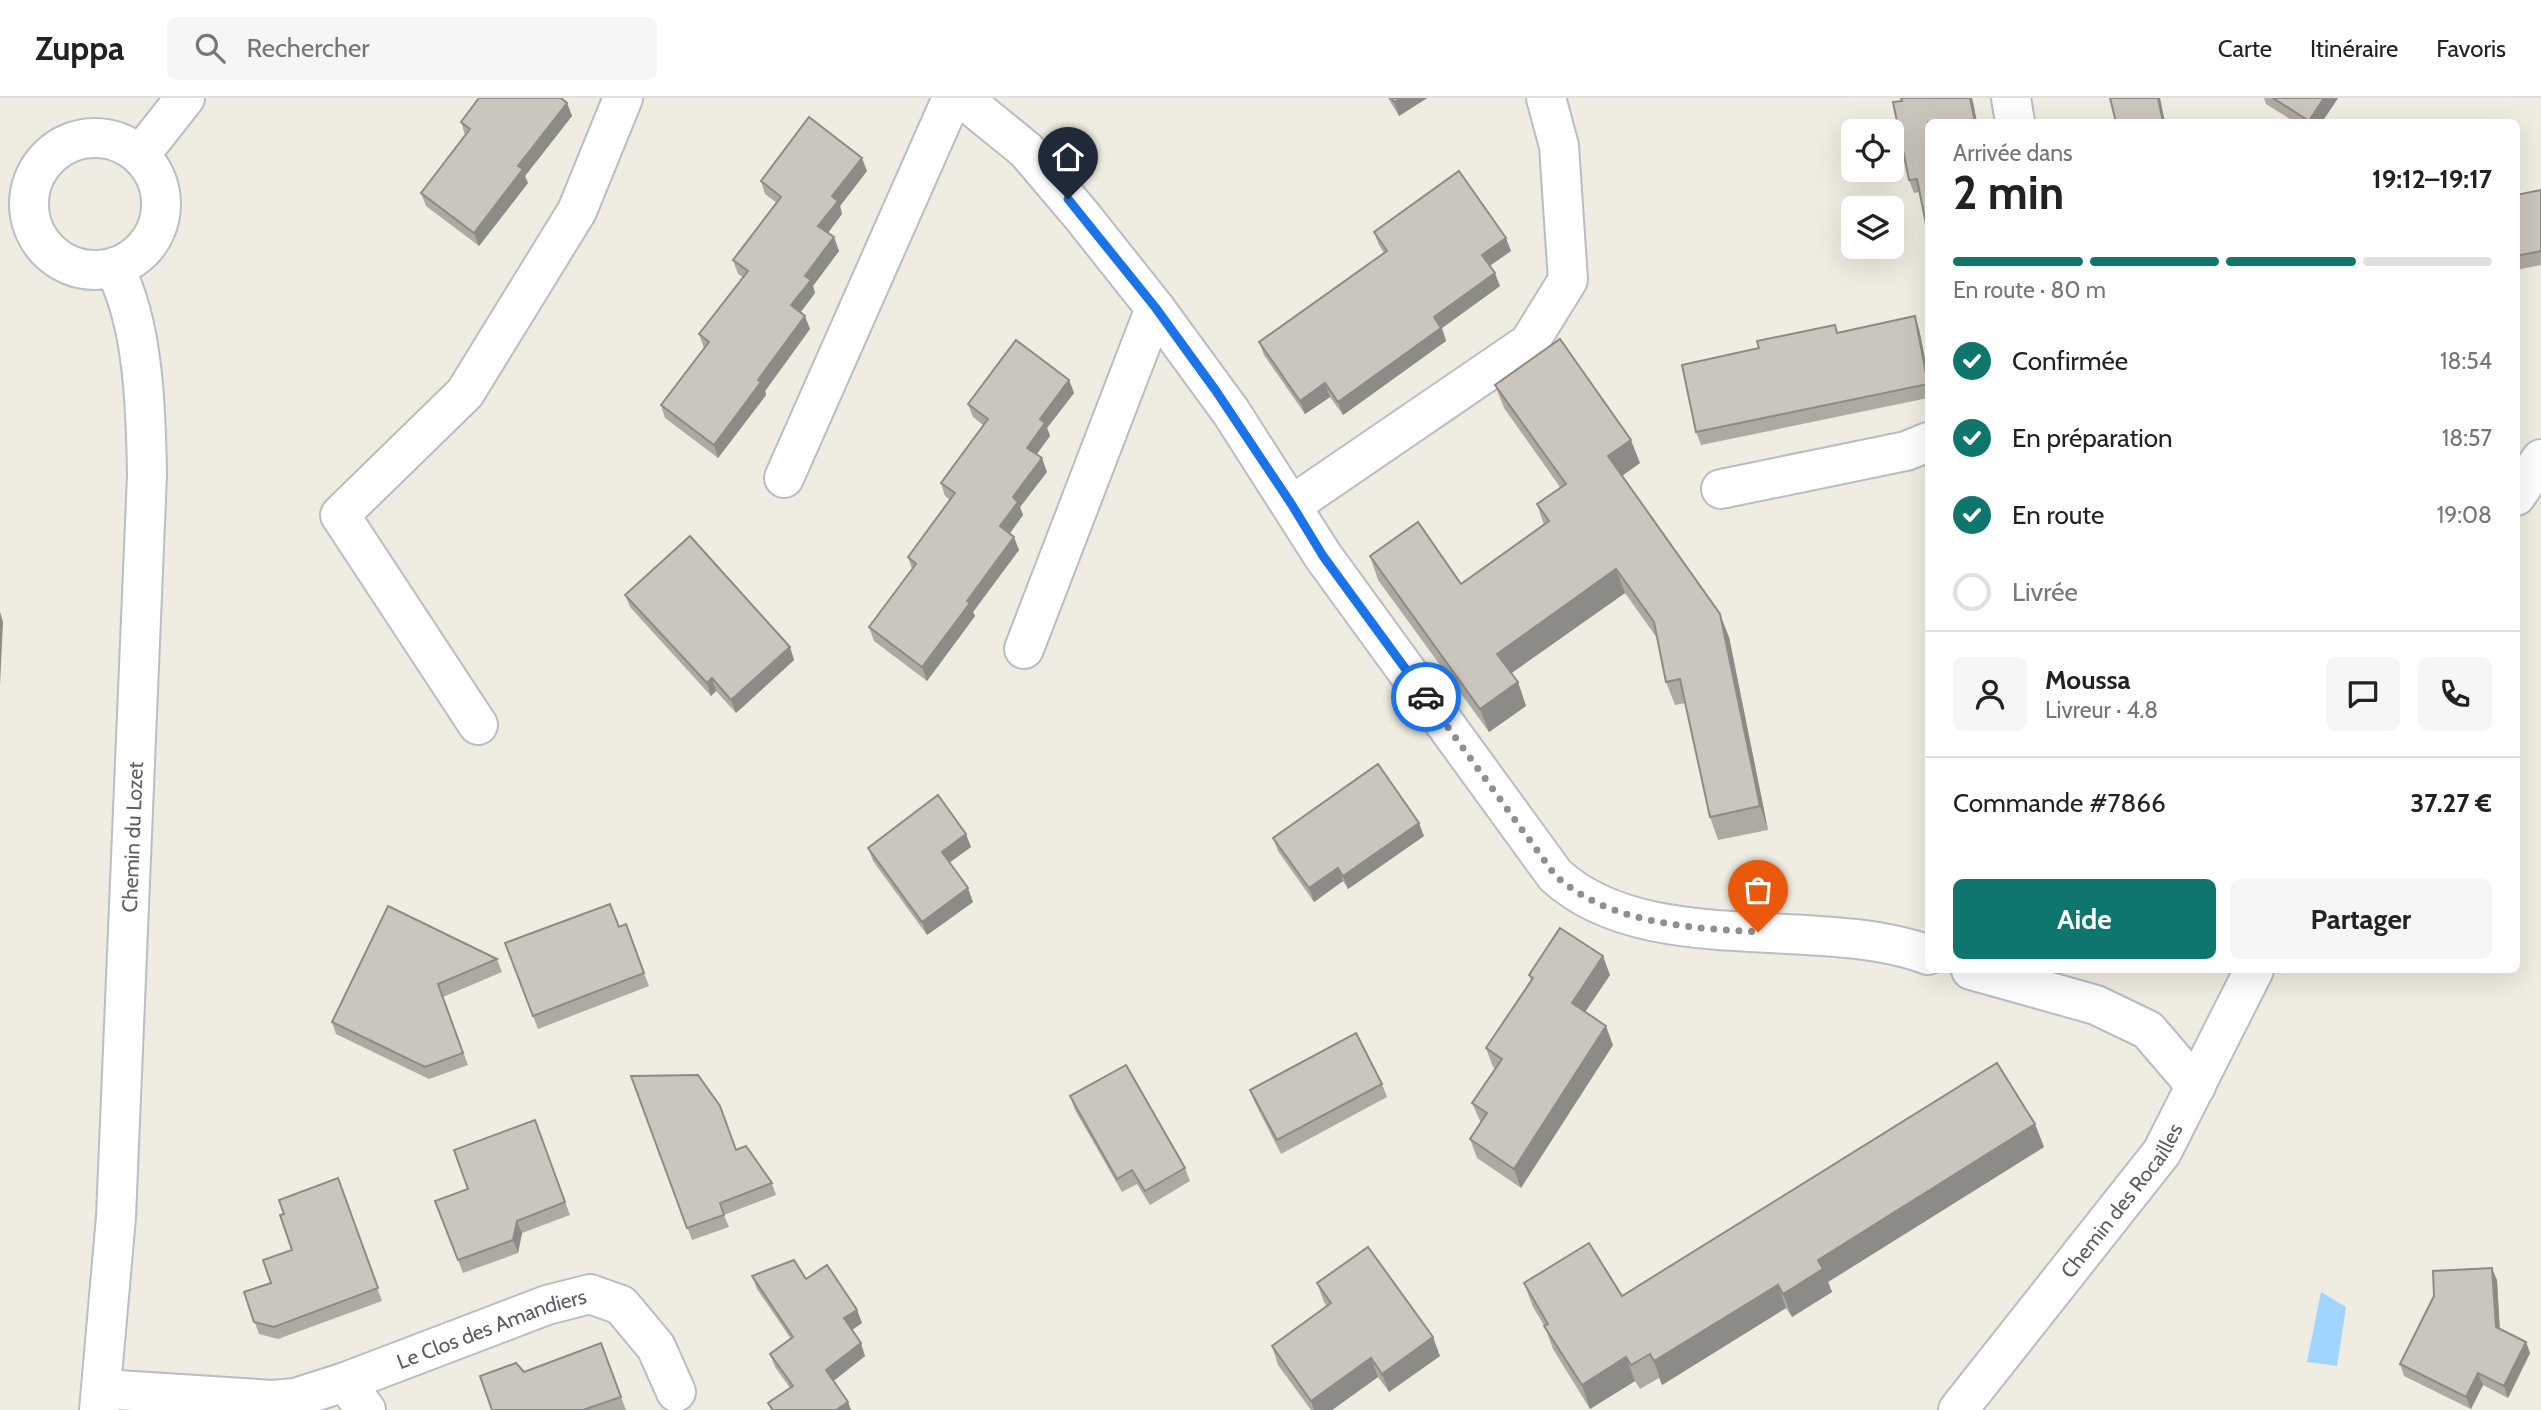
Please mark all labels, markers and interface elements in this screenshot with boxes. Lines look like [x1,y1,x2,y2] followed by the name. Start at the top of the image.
[167,17,657,80] search box
[35,28,125,68] text: Zuppa
[191,29,229,67] icon: search
[247,32,370,64] text: Rechercher
[2218,34,2272,63] text: Carte
[2310,34,2398,63] text: Itinéraire
[2436,34,2506,63] text: Favoris
[1841,119,1904,259] map controls
[1841,119,1904,182] button: locate
[1038,127,1098,199] pin
[1049,138,1087,176] icon: home
[1953,139,2073,167] text: Arrivée dans
[2372,163,2492,195] text: 19:12–19:17
[1953,165,2064,221] text: 2 min
[1841,196,1904,259] button: layers
[1953,276,2106,304] text: En route · 80 m
[1953,342,1991,380] icon: check
[2012,345,2128,377] text: Confirmée
[2440,347,2492,375] text: 18:54
[1953,419,1991,457] icon: check
[2012,422,2173,454] text: En préparation
[2442,424,2492,452] text: 18:57
[1953,496,1991,534] icon: check
[2012,499,2104,531] text: En route
[2437,501,2492,529] text: 19:08
[2012,576,2078,608] text: Livrée
[1953,657,2027,731] button: person
[2326,657,2400,731] button: chat
[2418,657,2492,731] button: phone
[1391,662,1461,732] courier
[2045,664,2130,696] text: Moussa
[1407,678,1445,716] icon: car
[2045,696,2158,724] text: Livreur · 4.8
[116,761,148,913] street label: Chemin du Lozet
[1953,787,2166,819] text: Commande #7866
[2410,787,2492,819] text: 37.27 €
[1728,860,1788,932] pin
[1739,871,1777,909] icon: bag
[1953,879,2216,959] button: Aide
[2230,879,2492,959] button: Partager
[2055,1119,2187,1283] street label: Chemin des Rocailles
[393,1283,589,1374] street label: Le Clos des Amandiers

